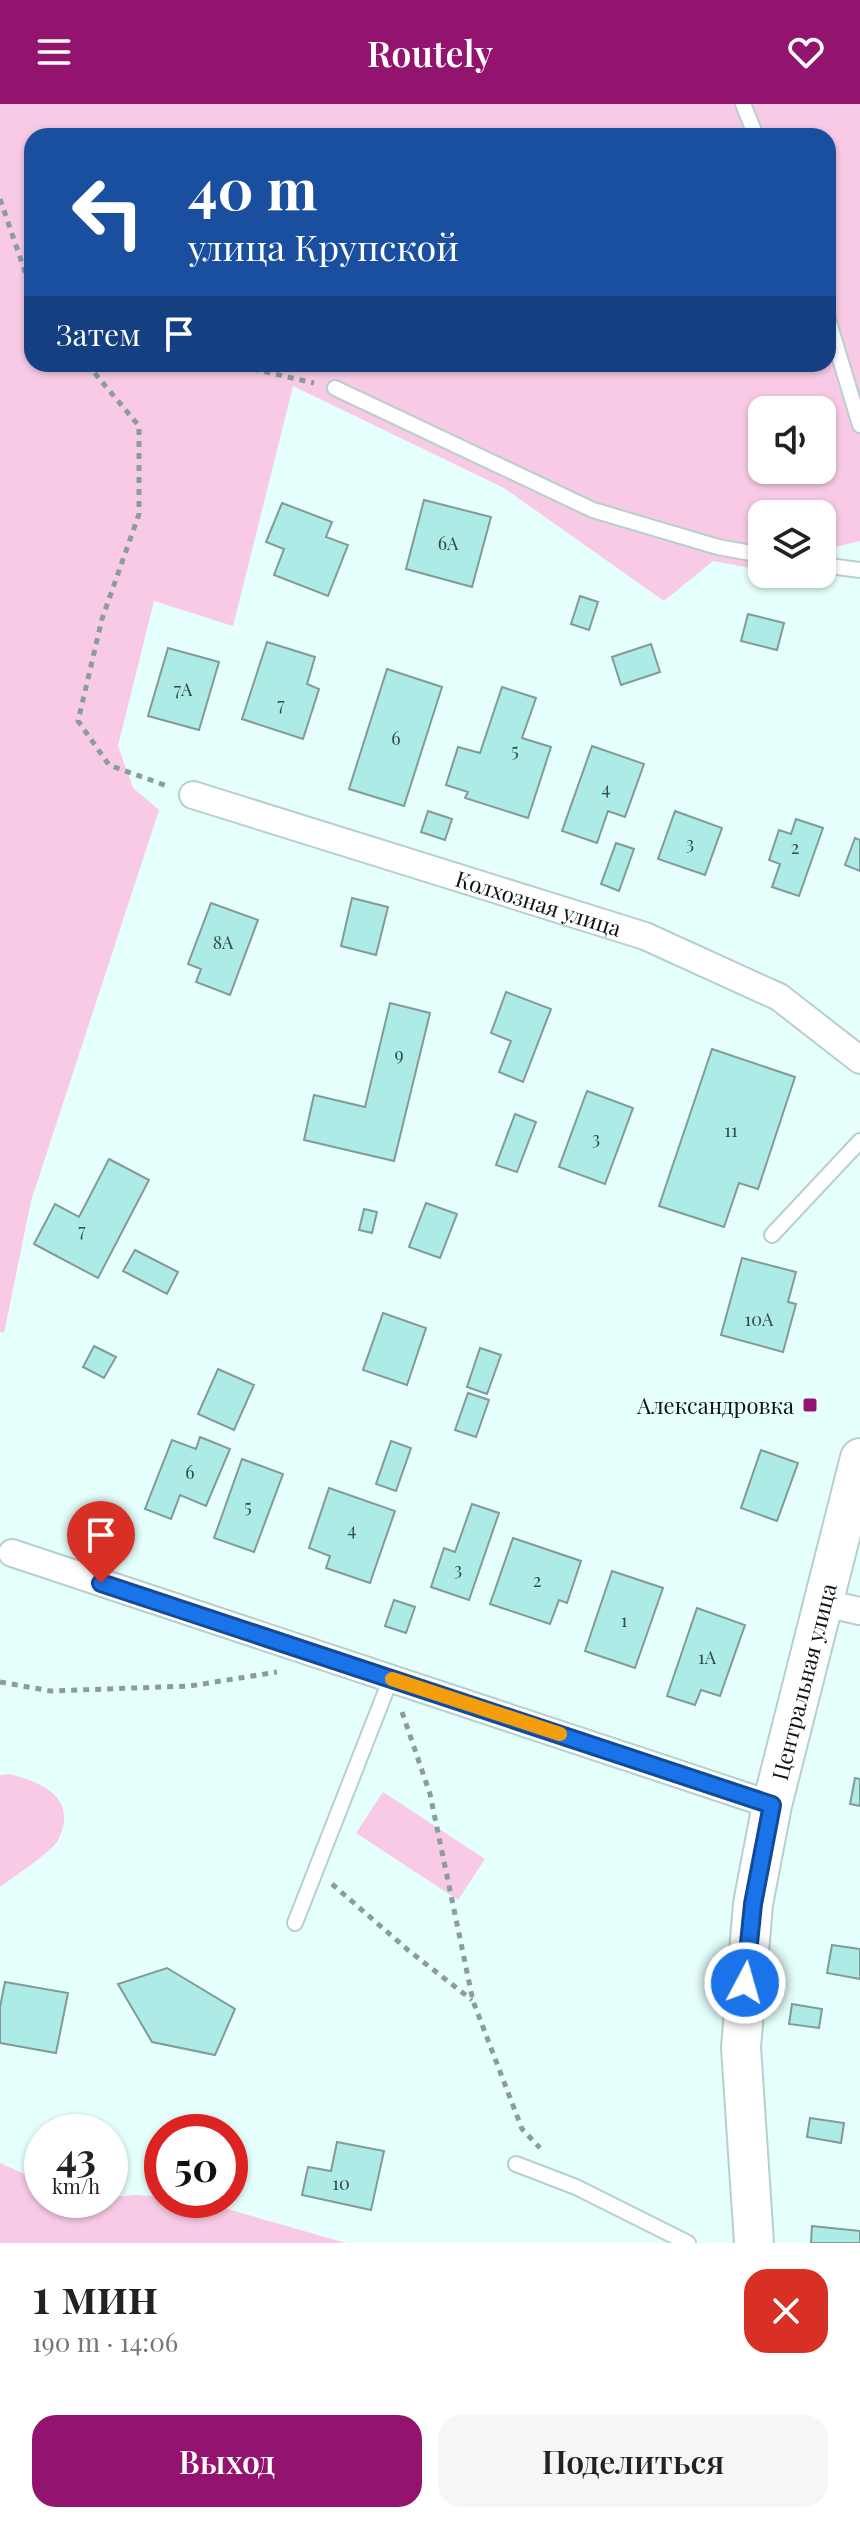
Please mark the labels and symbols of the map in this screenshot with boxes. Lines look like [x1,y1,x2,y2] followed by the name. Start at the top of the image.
[438,531,459,555] house number: 6А
[174,677,193,701] house number: 7А
[277,692,285,716] house number: 7
[391,726,401,750] house number: 6
[511,738,519,762] house number: 5
[602,776,611,800] house number: 4
[686,831,694,855] house number: 3
[791,835,799,859] house number: 2
[452,863,625,943] street label: Колхозная улица
[213,930,234,954] house number: 8А
[394,1042,404,1066] house number: 9
[724,1118,738,1142] house number: 11
[592,1126,600,1150] house number: 3
[78,1218,86,1242] house number: 7
[745,1307,774,1331] house number: 10А
[636,1390,794,1420] place label: Александровка
[801,1396,819,1414] marker: Александровка
[185,1460,195,1484] house number: 6
[244,1494,252,1518] house number: 5
[67,1501,135,1583] pin
[348,1517,357,1541] house number: 4
[454,1557,462,1581] house number: 3
[533,1568,541,1592] house number: 2
[764,1580,843,1783] street label: Центральная улица
[621,1608,628,1632] house number: 1
[698,1645,717,1669] house number: 1А
[703,1941,787,2025] position arrow
[144,2114,248,2218] speed limit sign: 50
[332,2171,350,2195] house number: 10

